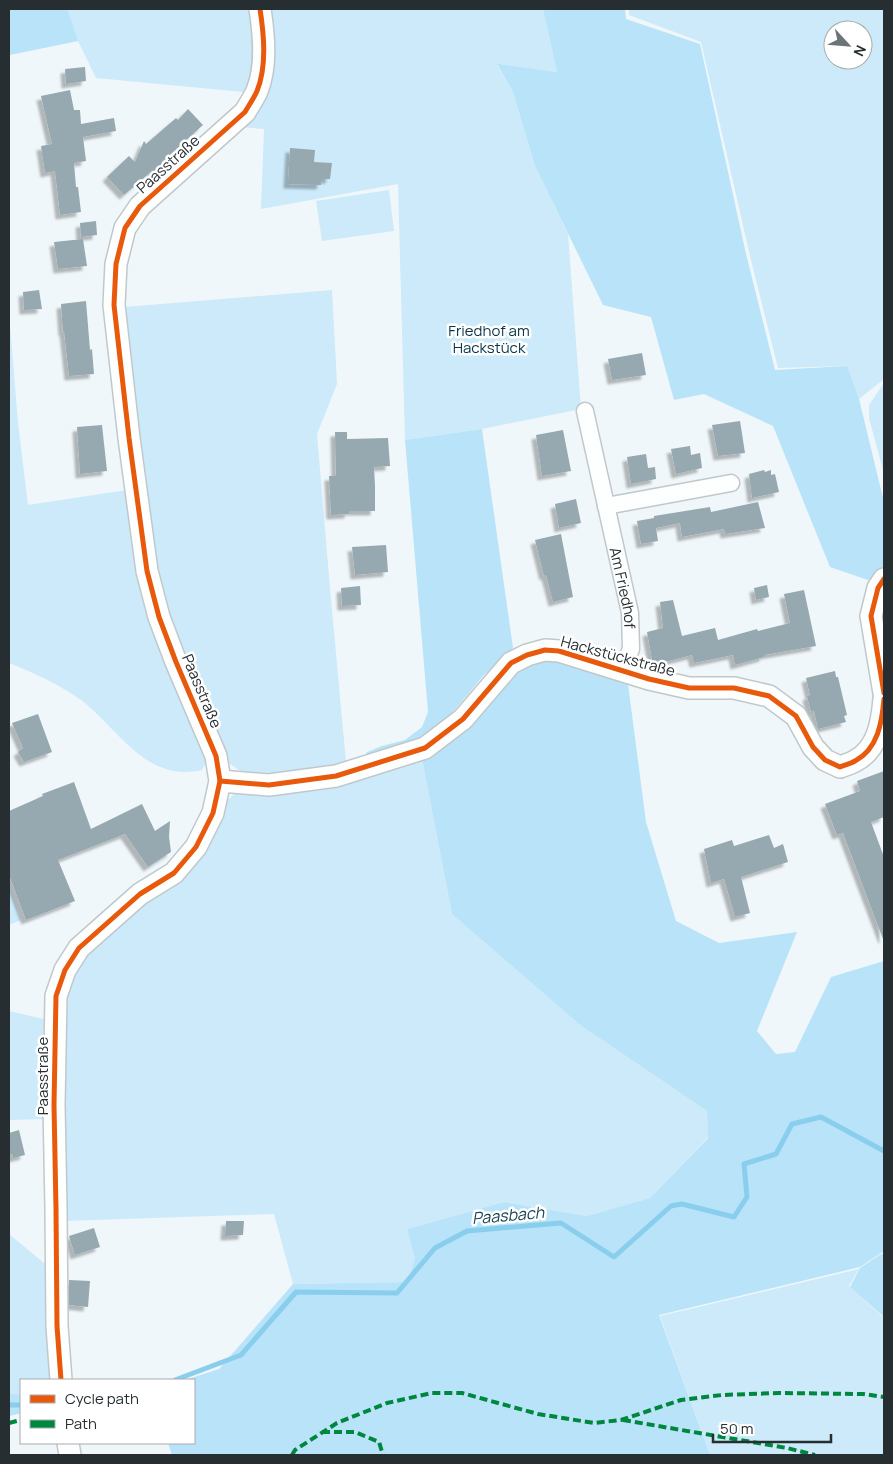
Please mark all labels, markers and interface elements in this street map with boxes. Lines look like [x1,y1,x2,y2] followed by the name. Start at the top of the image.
[823,20,873,70] north arrow
[849,42,871,60] text: N
[132,130,204,198] street label: Paasstraße
[448,320,530,358] park label: Friedhof am Hackstück
[605,545,641,629] street label: Am Friedhof
[558,631,678,681] street label: Hackstückstraße
[177,651,227,731] street label: Paasstraße
[32,1037,53,1115] street label: Paasstraße
[471,1201,545,1229] water label: Paasbach
[20,1379,195,1444] legend
[65,1388,139,1409] text: Cycle path
[713,1412,830,1444] scale bar
[65,1413,97,1434] text: Path
[720,1418,754,1439] text: 50 m

